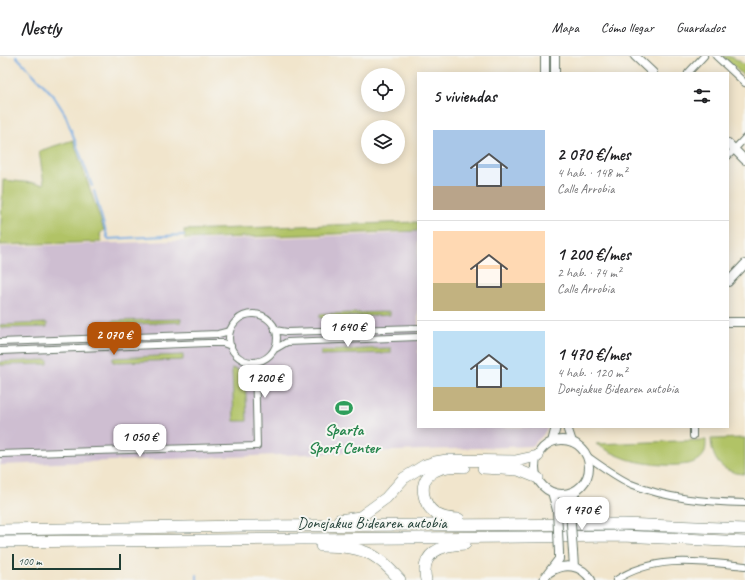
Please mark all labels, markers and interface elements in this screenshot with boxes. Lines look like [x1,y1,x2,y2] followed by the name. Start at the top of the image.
[20,16,61,40] text: Nestly
[552,19,579,36] text: Mapa
[601,19,654,36] text: Cómo llegar
[676,19,725,36] text: Guardados
[361,68,405,164] map controls
[361,68,405,112] button: locate
[691,85,713,107] icon: filters
[433,86,496,107] text: 5 viviendas
[361,120,405,164] button: layers
[557,144,630,165] text: 2 070 €/mes
[465,146,513,194] icon: home
[557,165,627,181] text: 4 hab. · 148 m²
[557,181,614,197] text: Calle Arrobia
[557,244,630,265] text: 1 200 €/mes
[465,247,513,295] icon: home
[557,265,621,281] text: 2 hab. · 74 m²
[557,281,614,297] text: Calle Arrobia
[311,314,385,348] pin: 1 640 €
[330,319,366,335] text: 1 640 €
[77,322,151,356] pin: 2 070 €
[96,327,132,343] text: 2 070 €
[557,344,630,365] text: 1 470 €/mes
[465,347,513,395] icon: home
[228,365,302,399] pin: 1 200 €
[557,365,627,381] text: 4 hab. · 120 m²
[247,370,283,386] text: 1 200 €
[557,381,679,397] text: Donejakue Bidearen autobia
[334,398,354,418] sports icon: Sparta Sport Center
[308,420,382,458] place label: Sparta Sport Center
[103,424,177,458] pin: 1 050 €
[122,429,158,445] text: 1 050 €
[545,497,619,531] pin: 1 470 €
[564,502,600,518] text: 1 470 €
[297,513,448,533] street label: Donejakue Bidearen autobia
[12,552,121,571] scale bar
[18,554,42,568] text: 100 m

